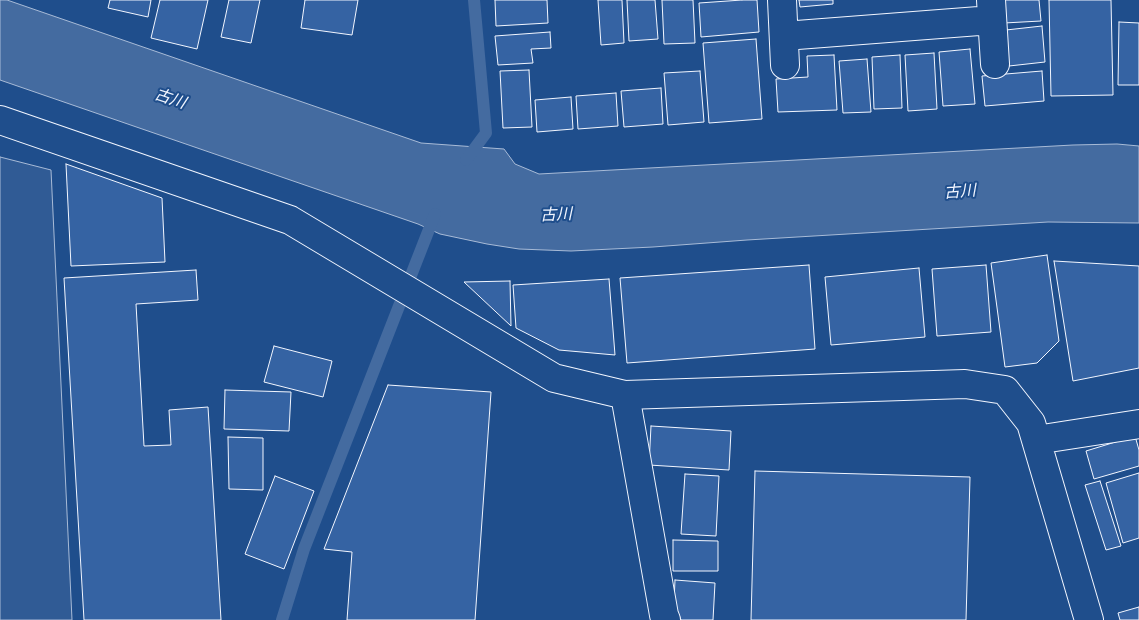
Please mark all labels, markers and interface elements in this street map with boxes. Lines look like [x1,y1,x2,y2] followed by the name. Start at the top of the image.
[152,85,188,113] water label: 古川
[943,181,977,203] water label: 古川
[540,205,572,225] water label: 古川

